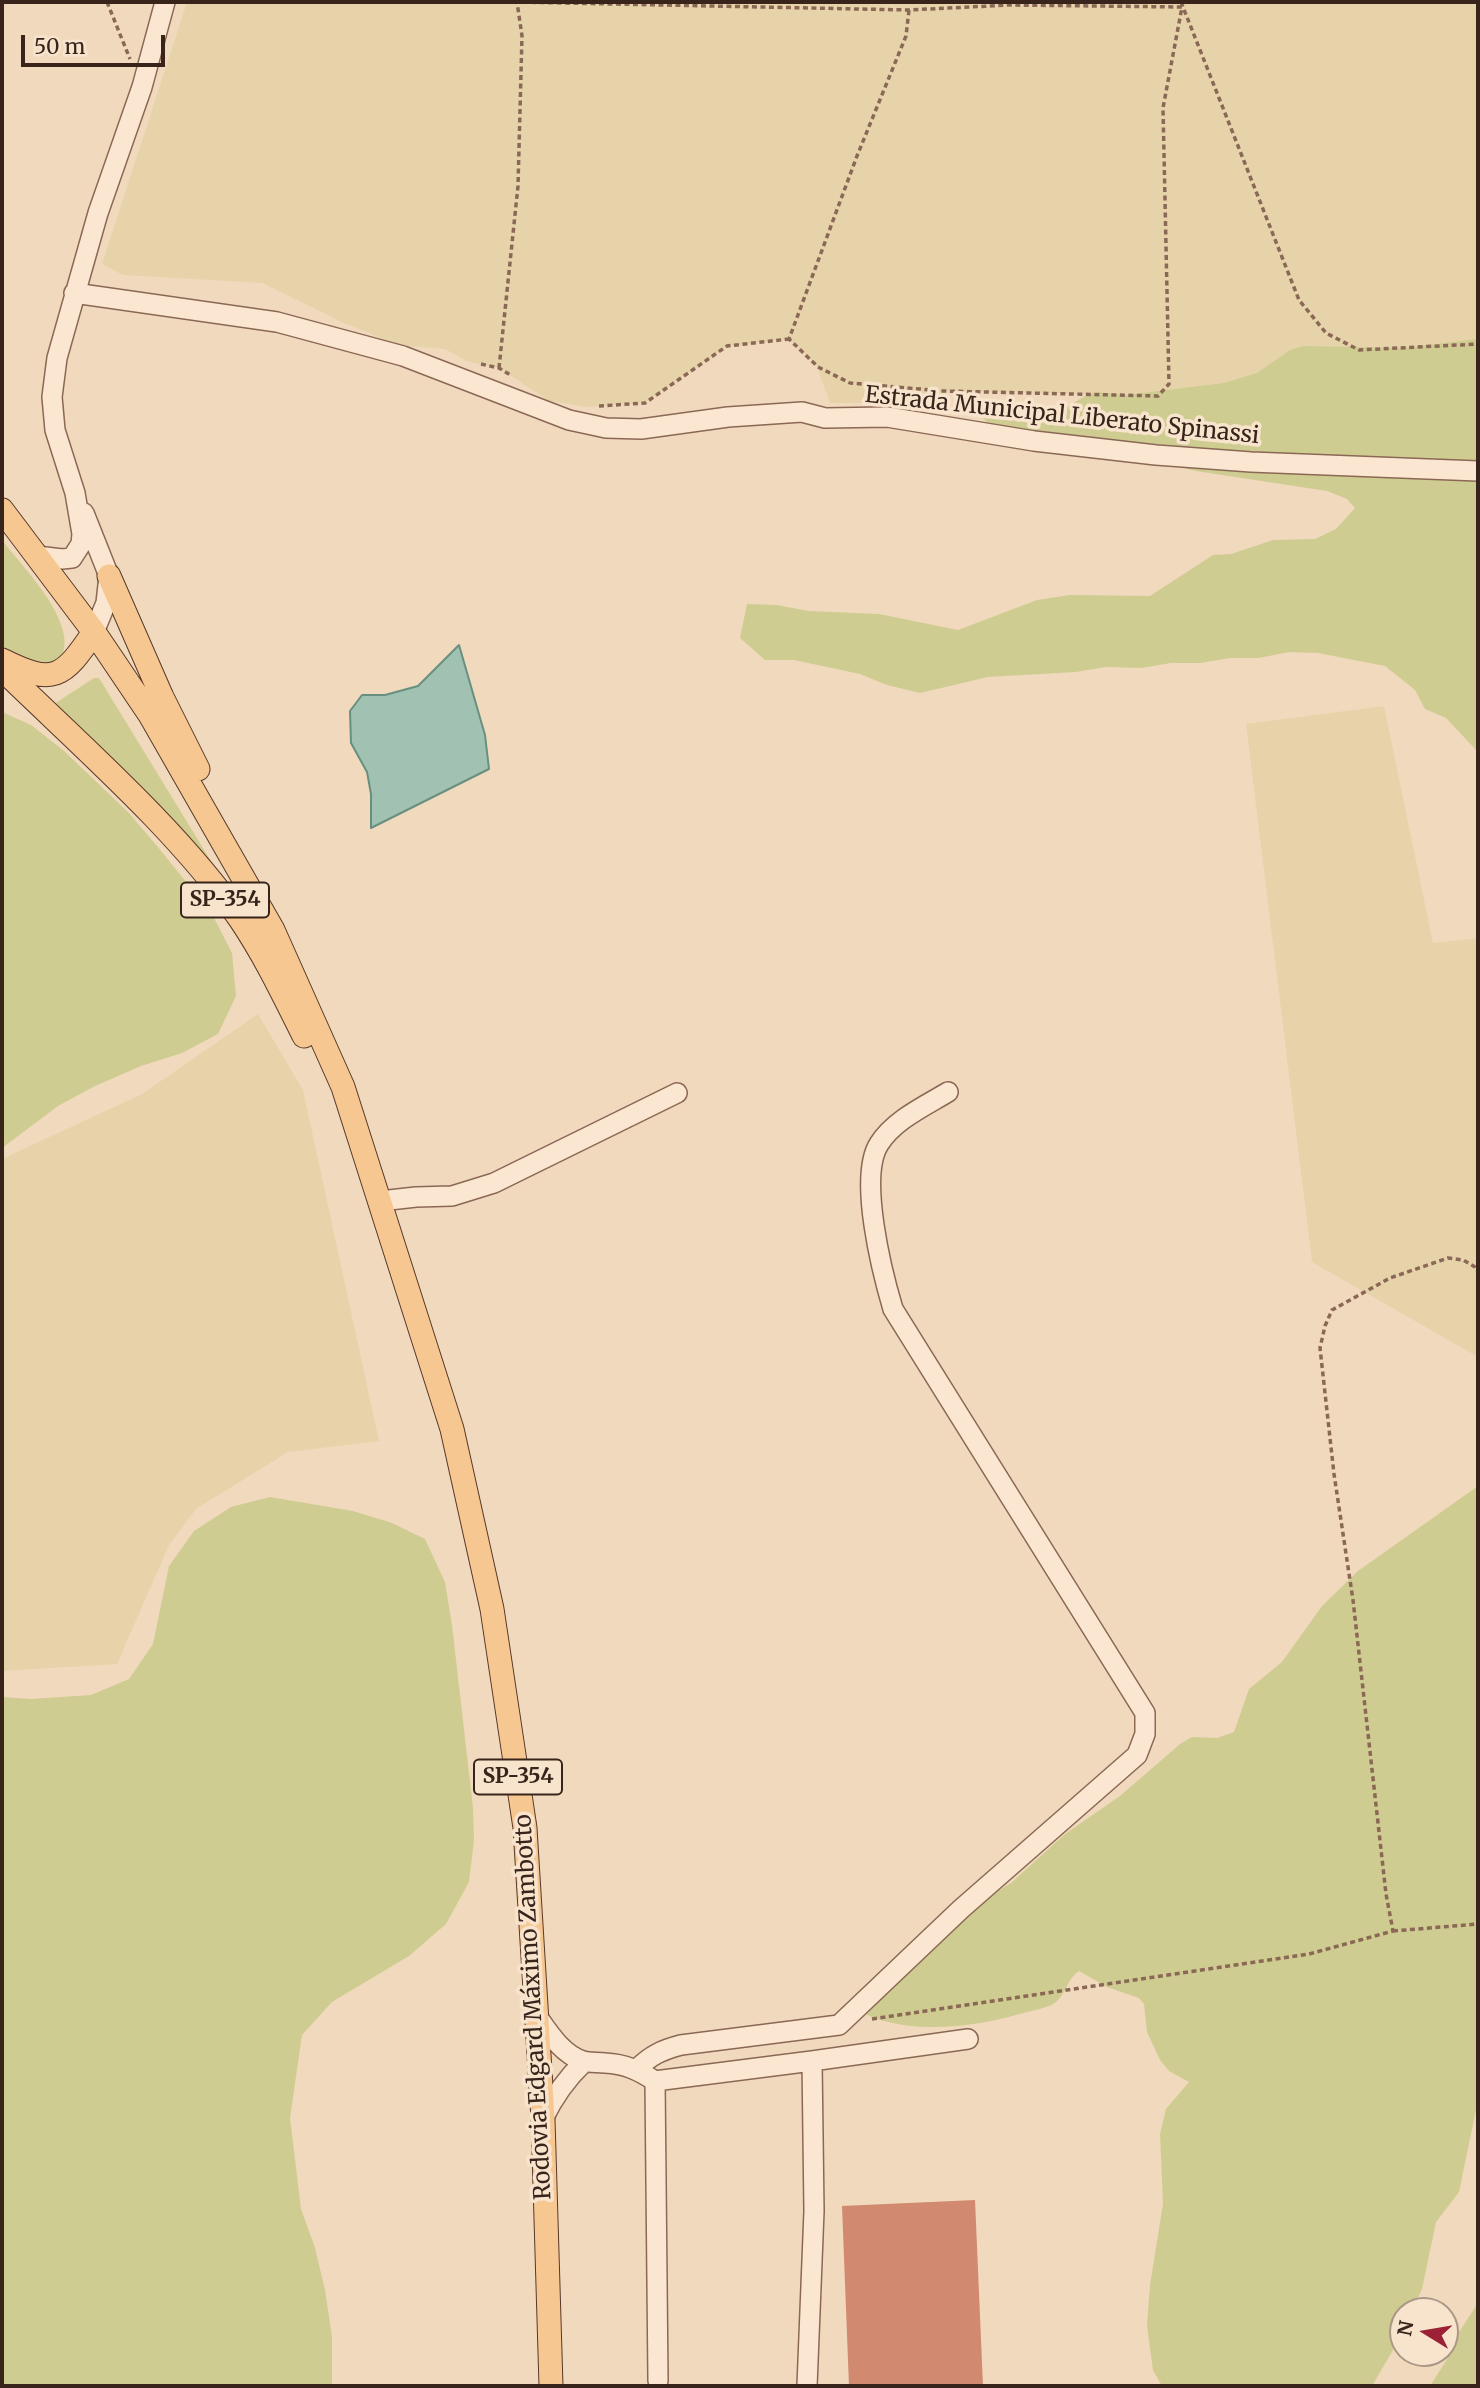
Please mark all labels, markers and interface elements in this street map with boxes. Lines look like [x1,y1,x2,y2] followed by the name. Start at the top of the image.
[24,21,168,65] scale bar
[34,33,85,60] text: 50 m
[863,382,1261,450] street label: Estrada Municipal Liberato Spinassi
[181,883,269,918] road number: SP-354
[474,1760,562,1795] road number: SP-354
[510,1813,558,2201] street label: Rodovia Edgard Máximo Zambotto
[1389,2297,1459,2367] north arrow
[1392,2319,1419,2338] text: N

